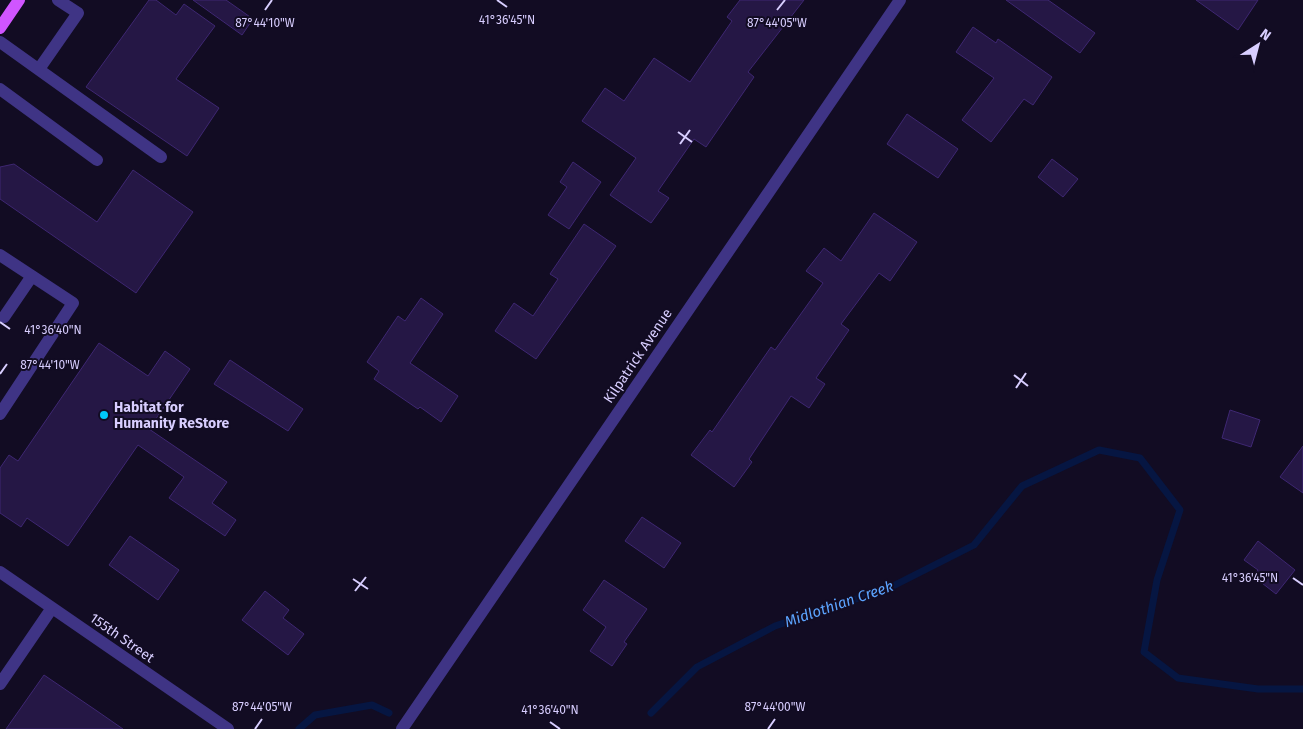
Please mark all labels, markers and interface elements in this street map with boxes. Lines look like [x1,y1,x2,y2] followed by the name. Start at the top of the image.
[479,13,535,27] text: 41°36'45"N
[235,16,295,30] text: 87°44'10"W
[747,16,807,30] text: 87°44'05"W
[1233,20,1283,70] north arrow
[1257,25,1274,44] text: N
[600,305,676,407] street label: Kilpatrick Avenue
[24,323,82,337] text: 41°36'40"N
[20,358,80,372] text: 87°44'10"W
[114,399,229,432] place label: Habitat for Humanity ReStore
[98,409,110,421] marker: Habitat for Humanity ReStore
[1222,571,1278,585] text: 41°36'45"N
[782,577,896,631] water label: Midlothian Creek
[86,610,158,667] street label: 155th Street
[232,700,292,714] text: 87°44'05"W
[745,700,805,714] text: 87°44'00"W
[521,703,579,717] text: 41°36'40"N

